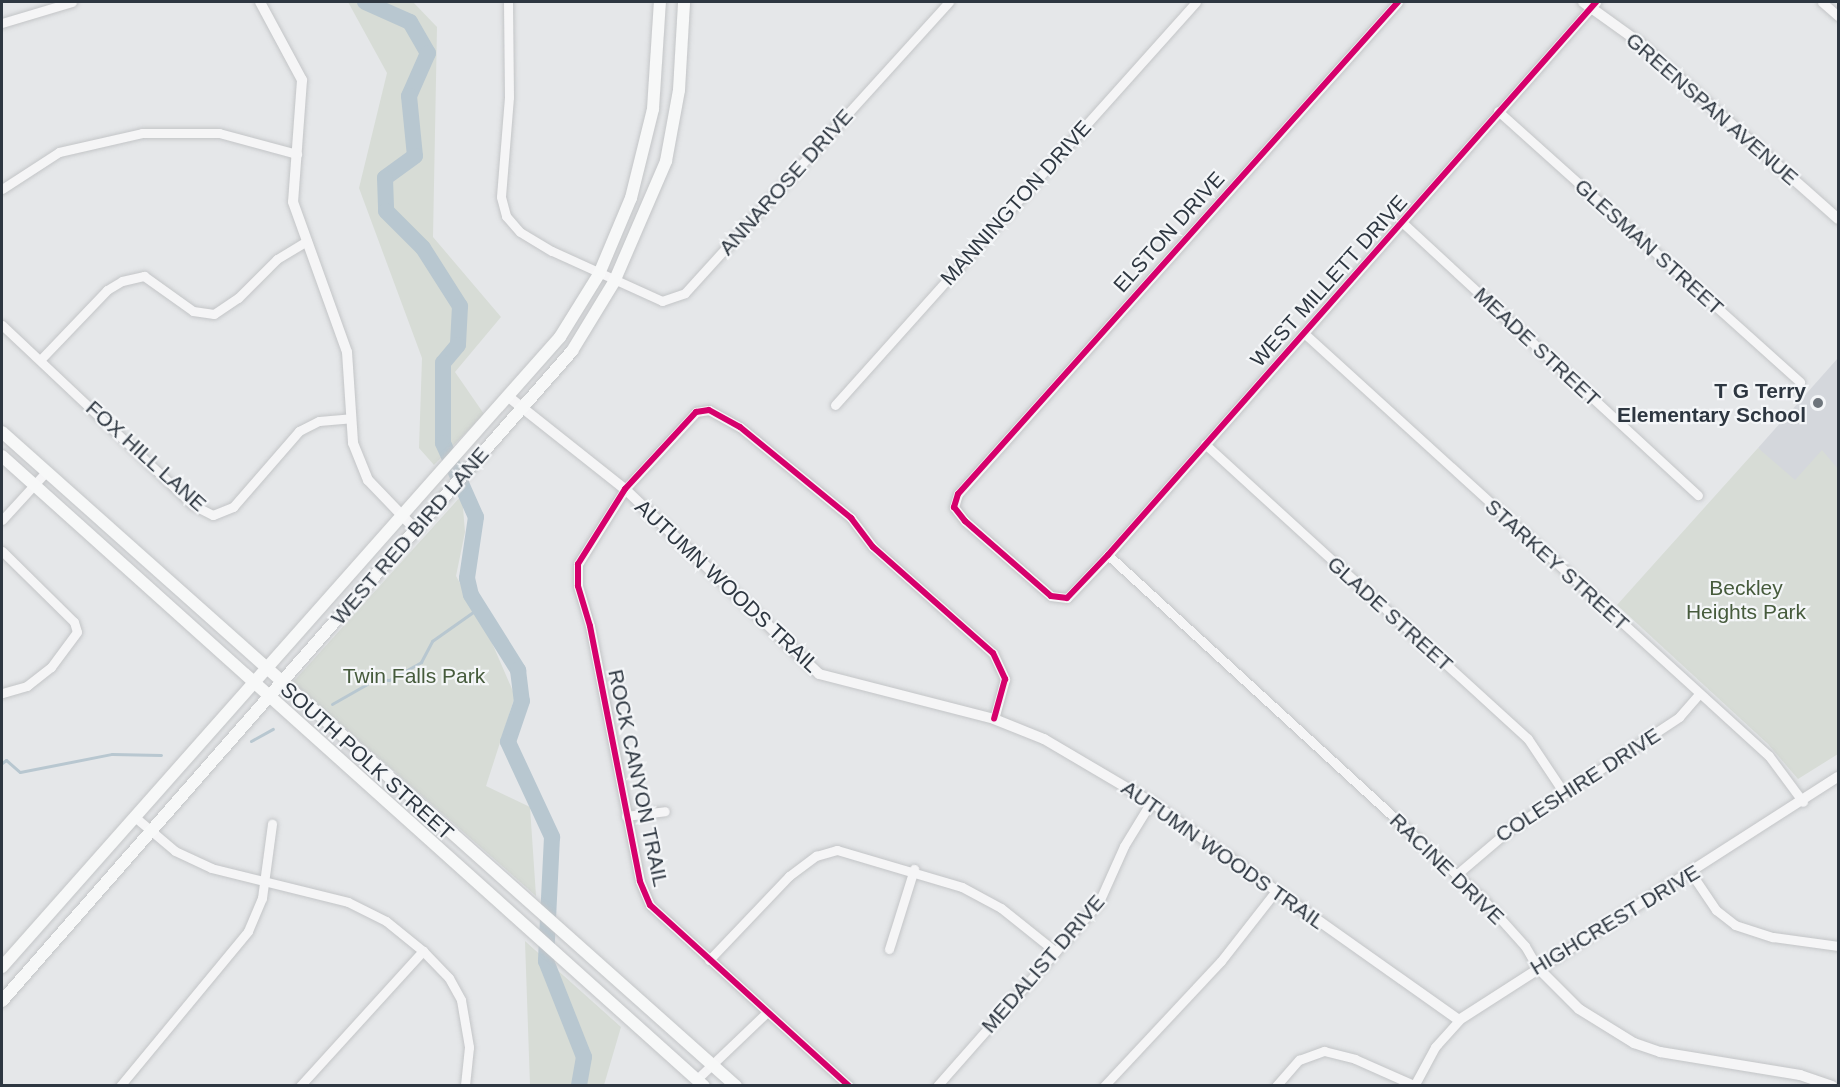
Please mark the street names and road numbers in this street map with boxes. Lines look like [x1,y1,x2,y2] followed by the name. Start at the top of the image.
[1620,27,1804,191] street label: GREENSPAN AVENUE
[714,104,858,260] street label: ANNAROSE DRIVE
[935,115,1097,291] street label: MANNINGTON DRIVE
[1108,166,1230,298] street label: ELSTON DRIVE
[1569,174,1729,320] street label: GLESMAN STREET
[1245,190,1413,372] street label: WEST MILLETT DRIVE
[1469,282,1605,412] street label: MEADE STREET
[80,395,212,517] street label: FOX HILL LANE
[326,442,494,630] street label: WEST RED BIRD LANE
[630,494,824,678] street label: AUTUMN WOODS TRAIL
[1480,494,1634,636] street label: STARKEY STREET
[1322,551,1458,677] street label: GLADE STREET
[603,667,673,889] street label: ROCK CANYON TRAIL
[275,677,459,845] street label: SOUTH POLK STREET
[1491,722,1665,848] street label: COLESHIRE DRIVE
[1116,775,1330,935] street label: AUTUMN WOODS TRAIL
[1385,808,1509,930] street label: RACINE DRIVE
[1525,859,1705,981] street label: HIGHCREST DRIVE
[976,890,1110,1038] street label: MEDALIST DRIVE

